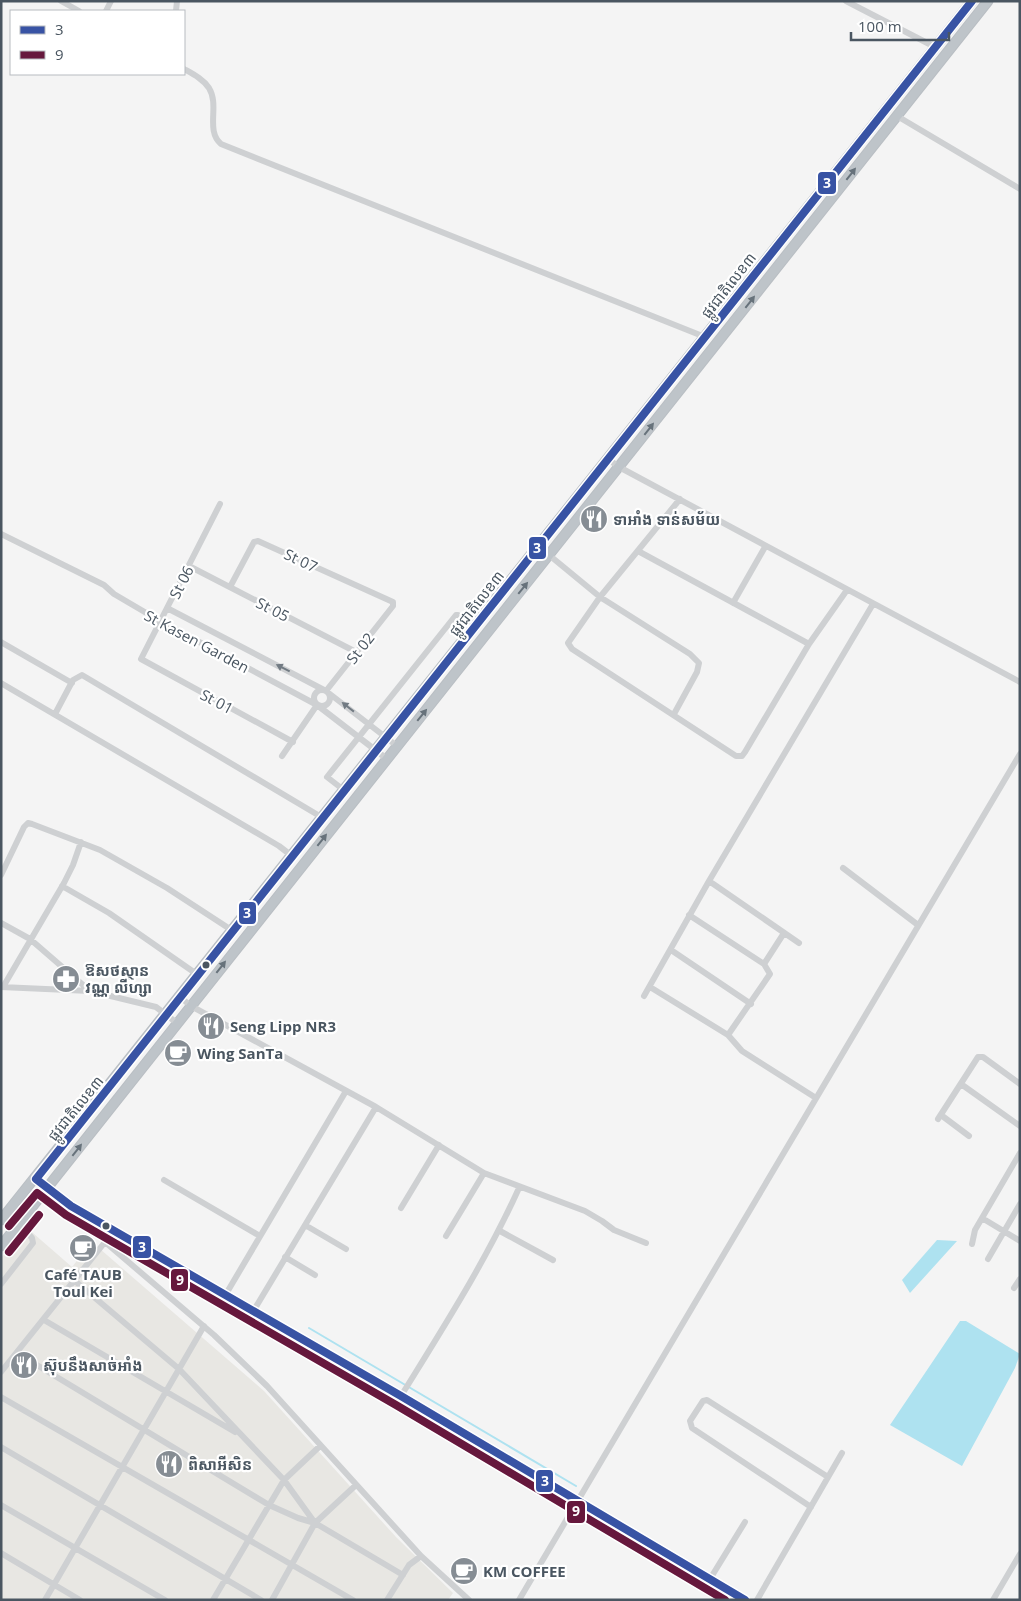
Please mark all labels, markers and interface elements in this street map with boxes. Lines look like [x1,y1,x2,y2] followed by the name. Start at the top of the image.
[10,10,185,75] legend
[851,10,948,42] scale bar
[858,16,902,36] text: 100 m
[55,19,64,39] text: 3
[55,44,64,64] text: 9
[845,168,856,181] one-way arrow
[817,171,837,195] line badge: 3
[823,173,831,192] text: 3
[696,248,764,325] street label: ផ្លូវជាតិលេខ៣
[744,296,755,309] one-way arrow
[643,423,654,436] one-way arrow
[579,504,609,534] restaurant icon: ទាអាំង ទាន់សម័យ
[613,509,720,529] place label: ទាអាំង ទាន់សម័យ
[528,536,547,560] line badge: 3
[533,538,541,557] text: 3
[281,544,321,576] street label: St 07
[164,562,198,602] street label: St 06
[444,566,512,643] street label: ផ្លូវជាតិលេខ៣
[517,581,528,594] one-way arrow
[253,592,293,626] street label: St 05
[141,605,253,677] street label: St Kasen Garden
[341,628,379,668] street label: St 02
[276,664,290,672] one-way arrow
[197,684,237,718] street label: St 01
[342,702,355,713] one-way arrow
[416,709,427,722] one-way arrow
[317,834,328,847] one-way arrow
[238,901,257,925] line badge: 3
[243,903,251,922] text: 3
[85,960,152,997] place label: ឱសថស្ថាន វណ្ណ លីហ្សា
[201,960,211,970] unlabelled marker
[216,961,227,974] one-way arrow
[51,964,81,994] pharmacy icon: ឱសថស្ថាន វណ្ណ លីហ្សា
[196,1011,226,1041] restaurant icon: Seng Lipp NR3
[230,1016,336,1036] place label: Seng Lipp NR3
[163,1038,193,1068] cafe icon: Wing SanTa
[197,1043,283,1063] place label: Wing SanTa
[43,1071,111,1148] street label: ផ្លូវជាតិលេខ៣
[72,1144,83,1157] one-way arrow
[101,1221,111,1231] unlabelled marker
[68,1233,98,1263] cafe icon: Café TAUB Toul Kei
[132,1235,152,1259] line badge: 3
[138,1237,146,1256] text: 3
[44,1264,122,1301] place label: Café TAUB Toul Kei
[170,1268,189,1292] line badge: 9
[176,1270,184,1289] text: 9
[9,1350,39,1380] restaurant icon: ស៊ុបនឹងសាច់អាំង
[43,1355,142,1376] place label: ស៊ុបនឹងសាច់អាំង
[154,1449,184,1479] restaurant icon: ពិសាអីសិន
[188,1454,252,1474] place label: ពិសាអីសិន
[535,1469,554,1493] line badge: 3
[541,1471,549,1490] text: 3
[566,1500,586,1524] line badge: 9
[572,1501,580,1520] text: 9
[449,1556,479,1586] cafe icon: KM COFFEE
[483,1561,566,1581] place label: KM COFFEE

